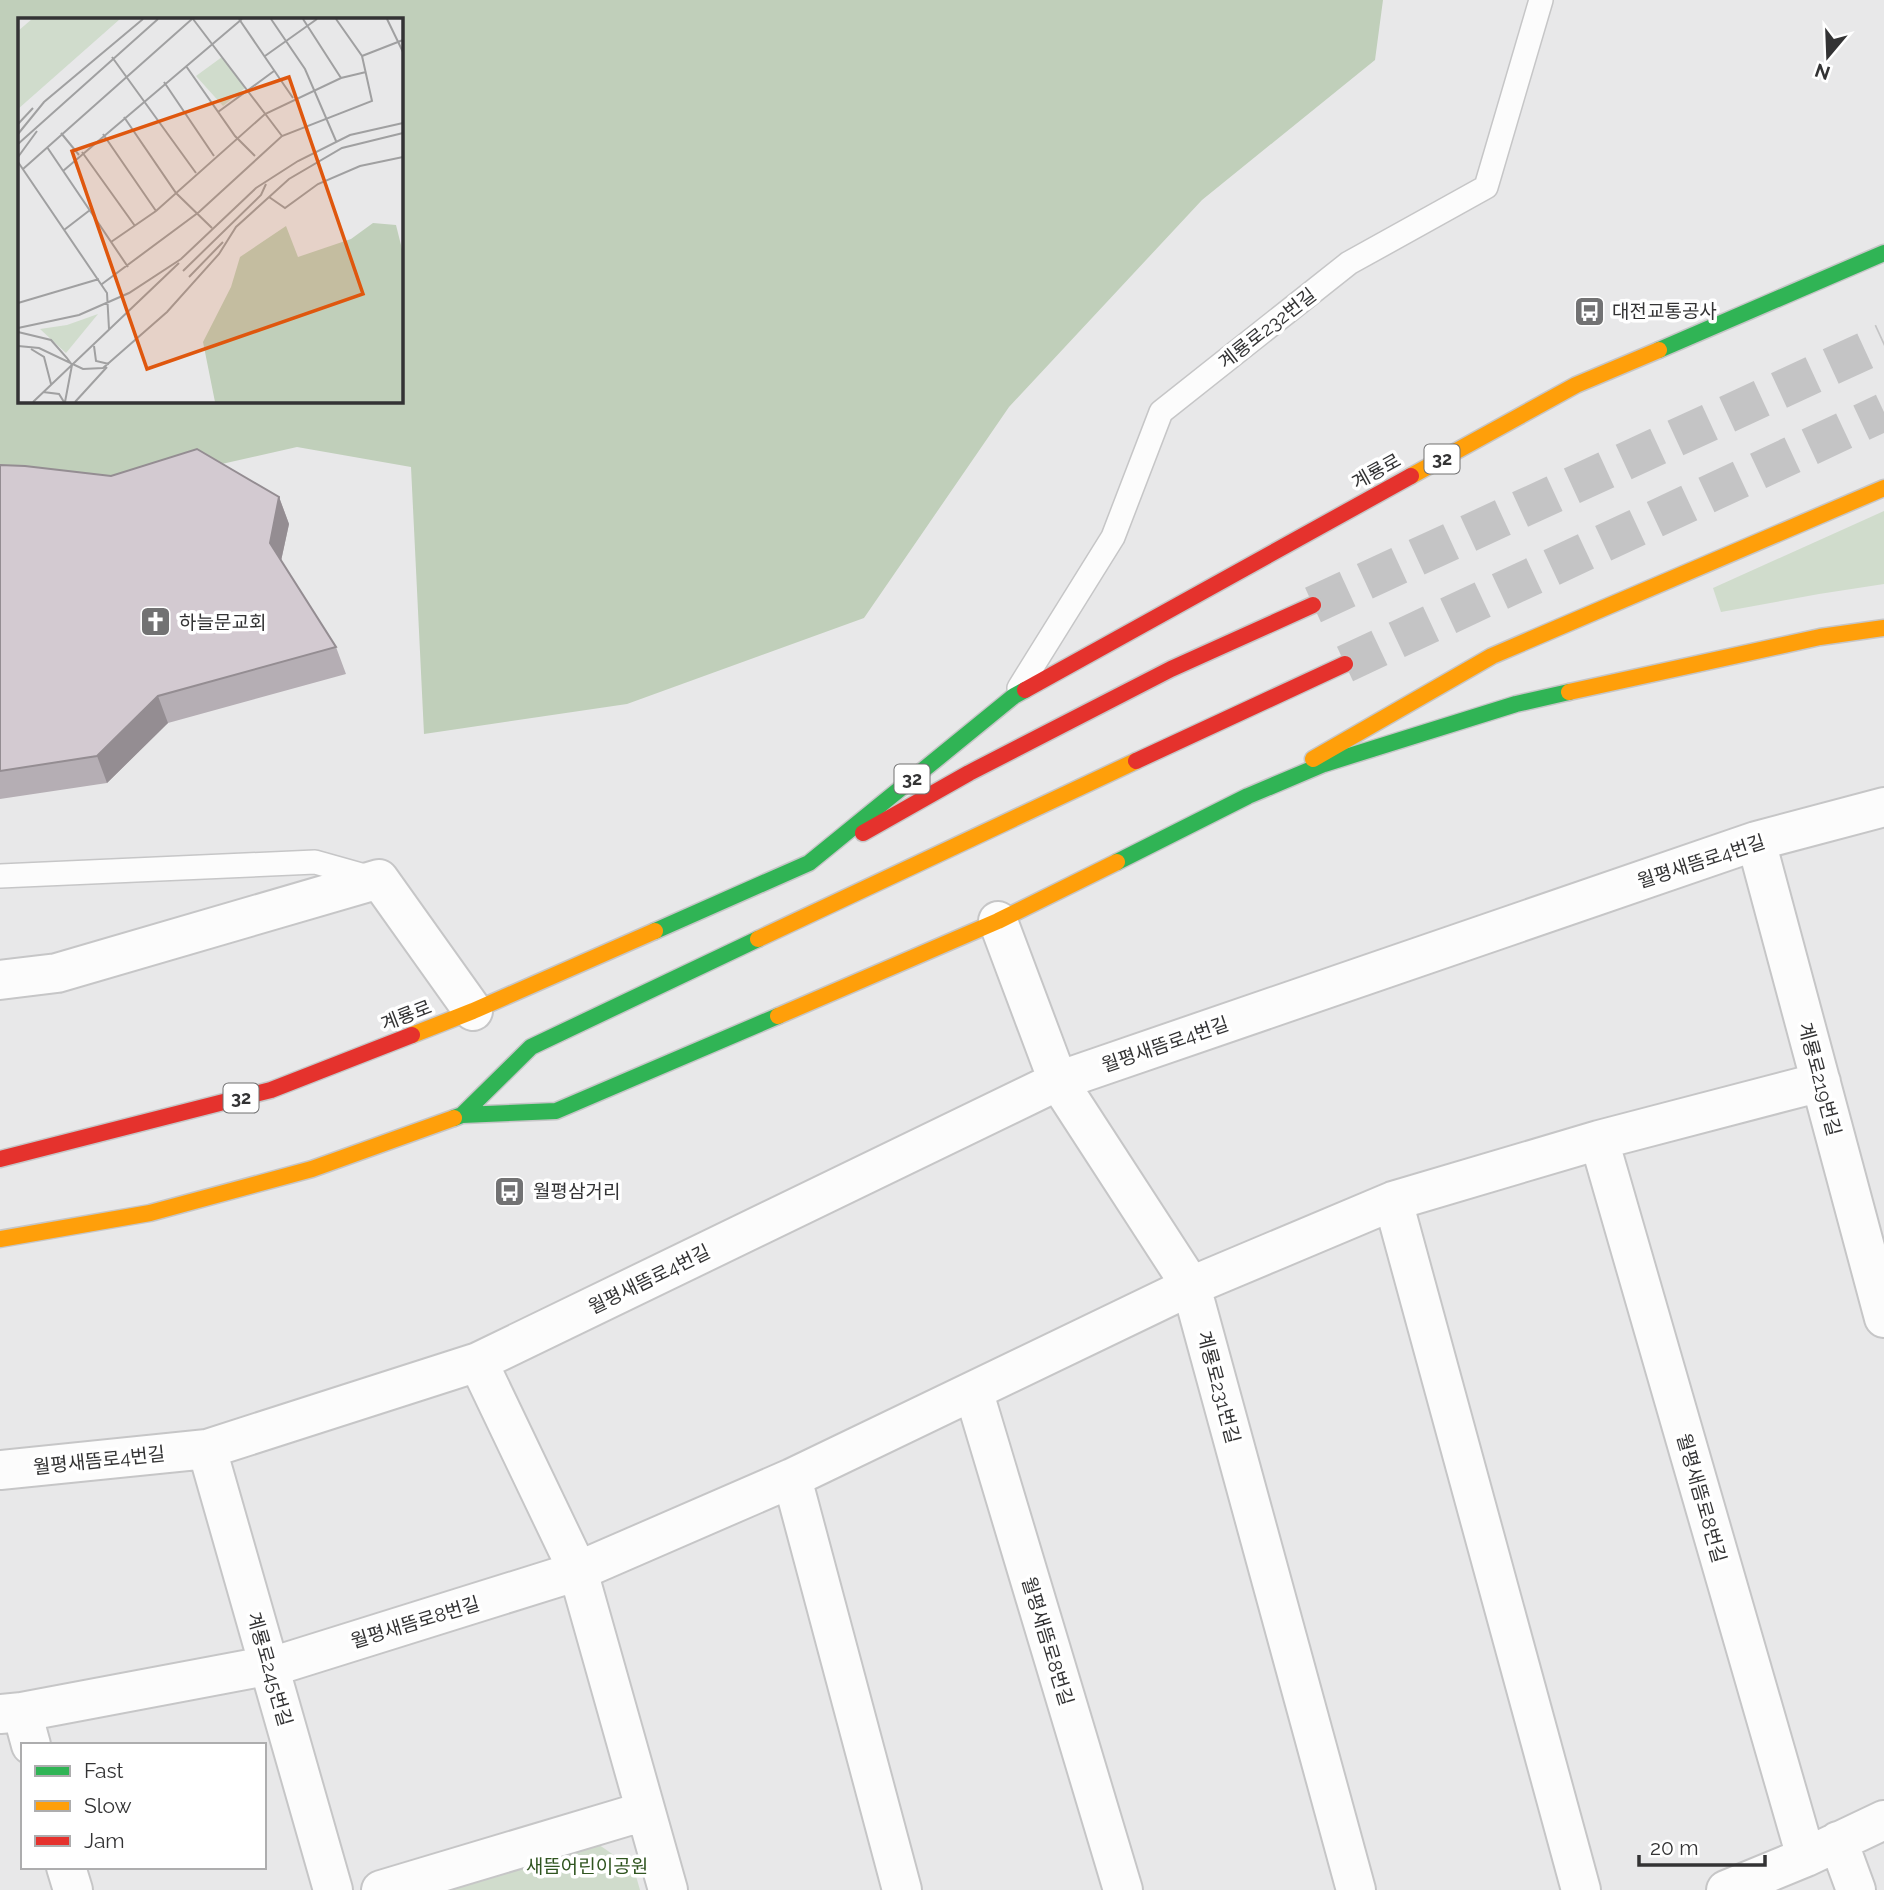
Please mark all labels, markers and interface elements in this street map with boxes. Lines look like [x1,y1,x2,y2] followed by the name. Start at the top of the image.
[18,18,402,402] inset map
[1793,21,1863,91] north arrow
[1812,59,1833,85] text: N
[1214,283,1320,373] street label: 계룡로232번길
[1572,294,1606,328] bus stop icon: 대전교통공사
[1612,300,1717,322] place label: 대전교통공사
[1424,444,1460,474] road number: 32
[1348,449,1404,493] street label: 계룡로
[139,605,173,639] church icon: 하늘문교회
[179,611,266,633] place label: 하늘문교회
[894,764,930,794] road number: 32
[1634,830,1768,892] street label: 월평새뜸로4번길
[378,995,434,1035] street label: 계룡로
[1099,1012,1231,1076] street label: 월평새뜸로4번길
[1794,1020,1846,1138] street label: 계룡로219번길
[224,1084,258,1112] road number: 32
[493,1174,527,1208] bus stop icon: 월평삼거리
[533,1180,620,1202] place label: 월평삼거리
[585,1240,713,1318] street label: 월평새뜸로4번길
[1193,1328,1245,1446] street label: 계룡로231번길
[1673,1431,1731,1565] street label: 월평새뜸로8번길
[32,1442,166,1478] street label: 월평새뜸로4번길
[1018,1574,1078,1708] street label: 월평새뜸로8번길
[348,1592,482,1652] street label: 월평새뜸로8번길
[243,1609,297,1729] street label: 계룡로245번길
[21,1743,266,1869] legend
[84,1758,124,1783] text: Fast
[84,1793,132,1818] text: Slow
[1639,1824,1765,1868] scale bar
[84,1828,125,1853] text: Jam
[1650,1835,1698,1860] text: 20 m
[526,1855,648,1877] park label: 새뜸어린이공원

